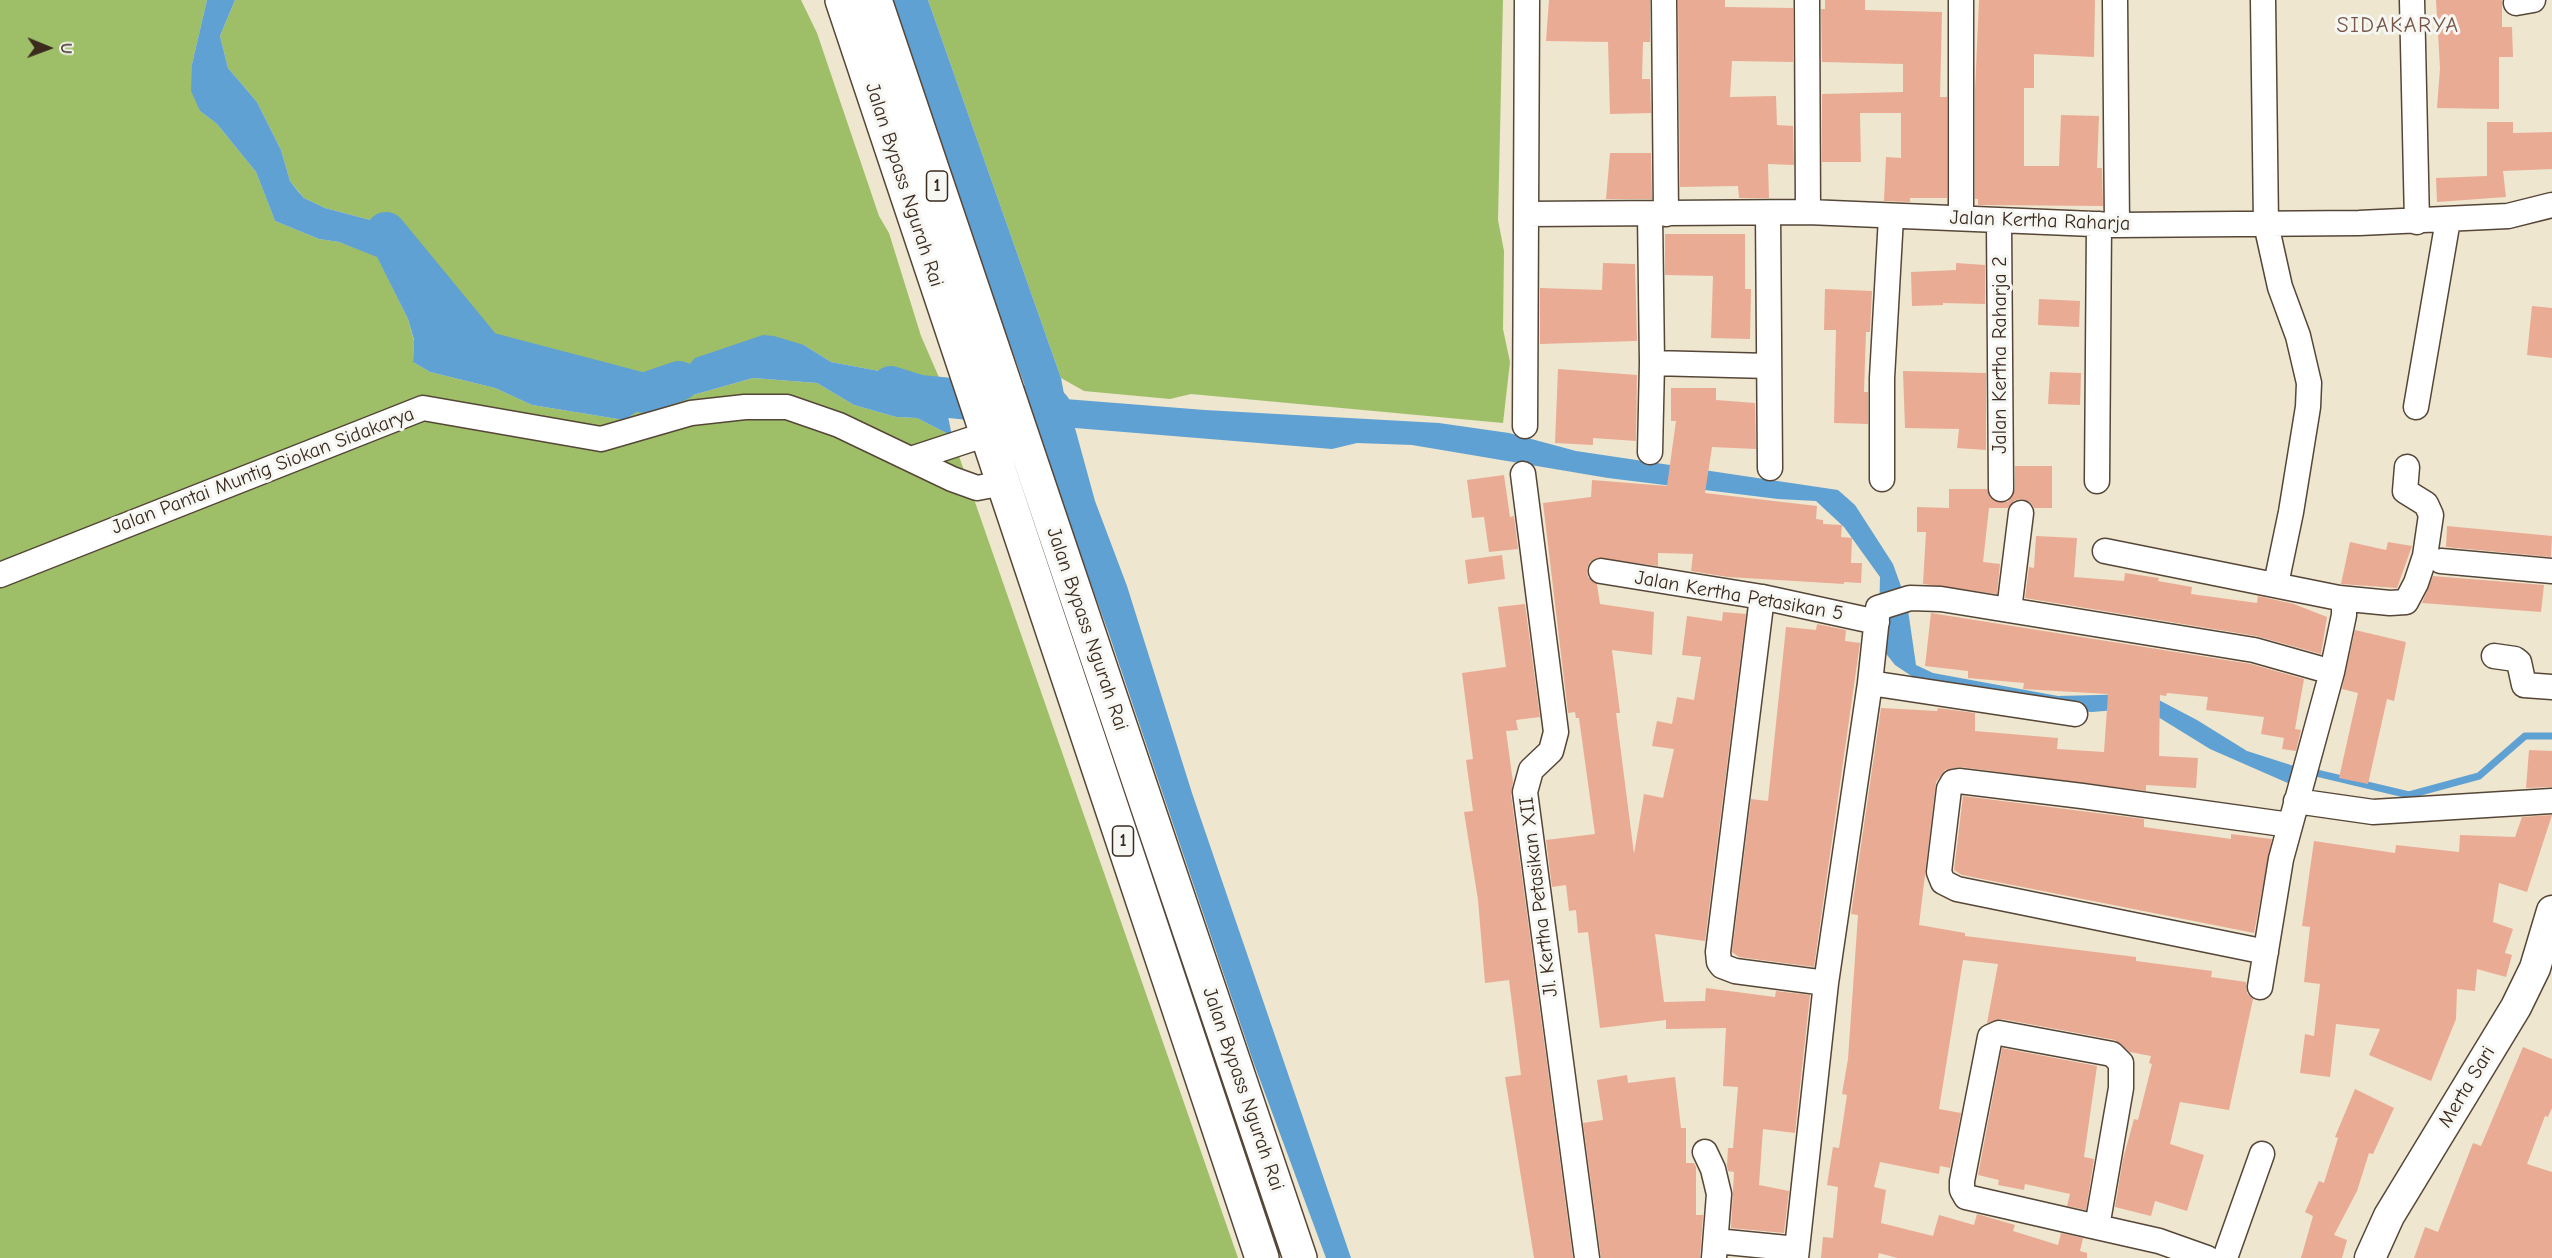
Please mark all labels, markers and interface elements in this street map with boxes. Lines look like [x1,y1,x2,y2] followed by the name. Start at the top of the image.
[2337,13,2459,39] district label: SIDAKARYA
[18,18,78,78] north arrow
[57,43,75,54] text: U
[860,80,948,290] street label: Jalan Bypass Ngurah Rai
[926,171,948,201] road number: 1
[1949,206,2131,236] street label: Jalan Kertha Raharja
[1988,256,2012,454] street label: Jalan Kertha Raharja 2
[108,402,418,540] street label: Jalan Pantai Muntig Siokan Sidakarya
[1041,524,1133,734] street label: Jalan Bypass Ngurah Rai
[1633,566,1845,626] street label: Jalan Kertha Petasikan 5
[1515,796,1563,998] street label: Jl. Kertha Petasikan XII
[1112,826,1134,856] road number: 1
[1197,984,1289,1194] street label: Jalan Bypass Ngurah Rai
[2433,1042,2501,1132] street label: Merta Sari

